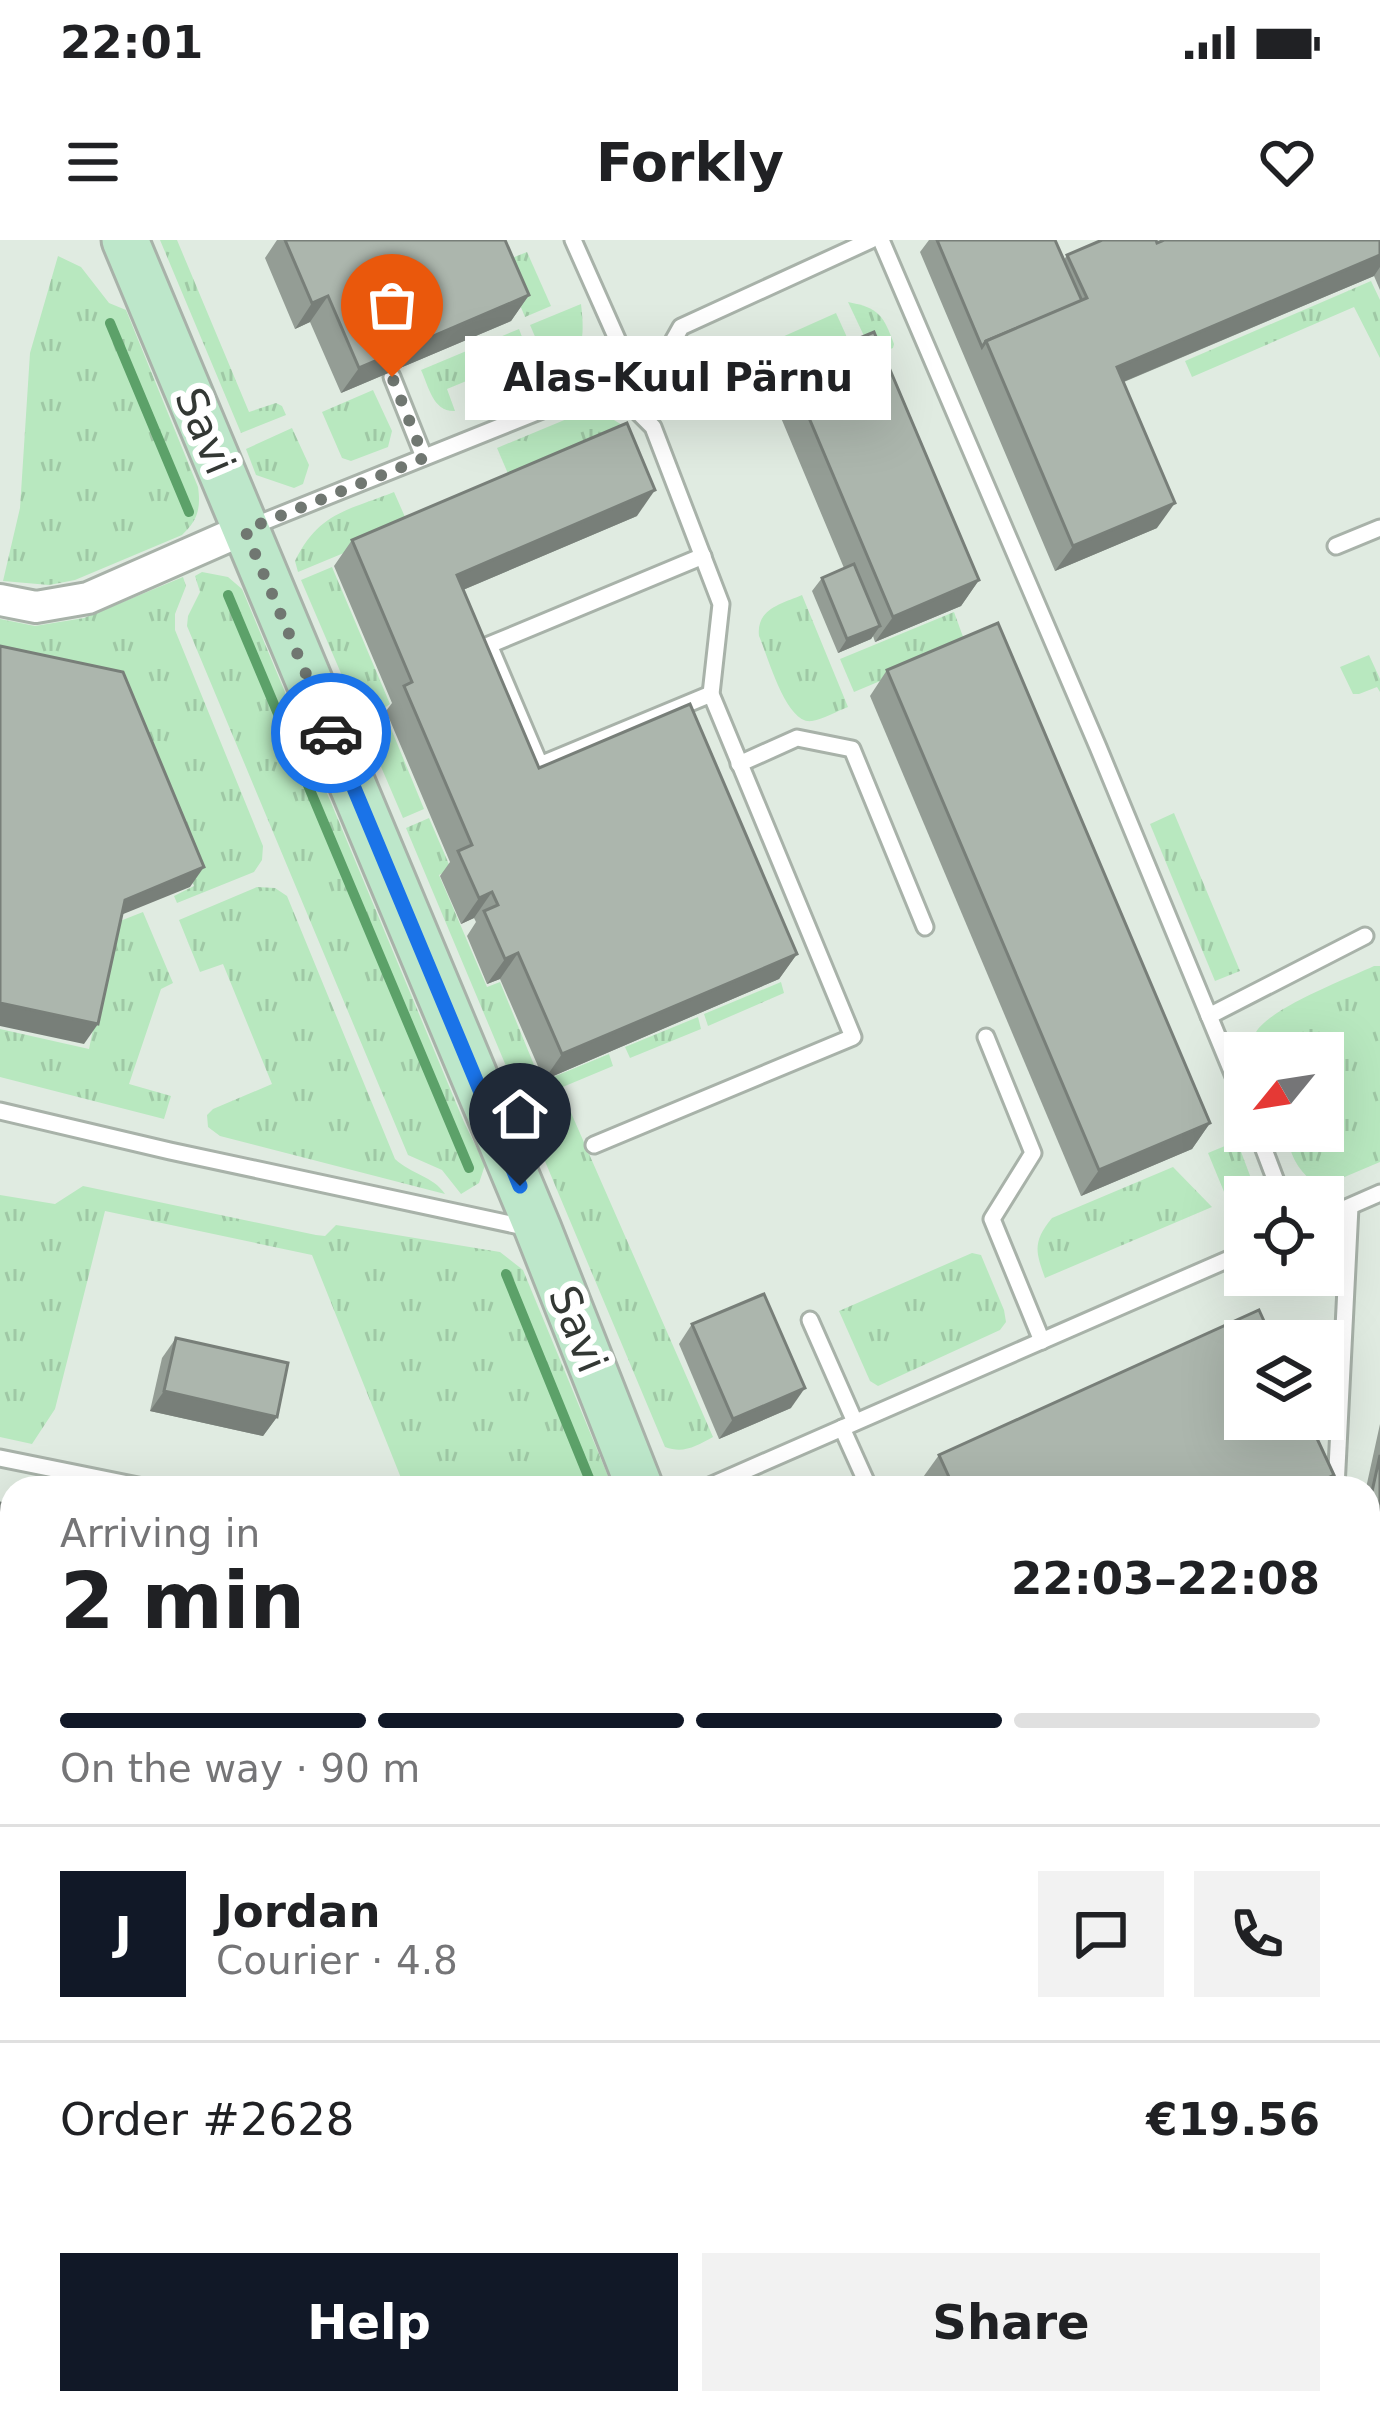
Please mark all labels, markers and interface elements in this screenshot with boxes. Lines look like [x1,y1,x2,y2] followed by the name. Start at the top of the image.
[60,16,203,69] text: 22:01
[60,129,126,195] icon: menu
[1254,129,1320,195] icon: heart
[596,131,784,194] text: Forkly
[341,254,443,377] pin
[359,272,425,338] icon: bag
[464,335,890,419] callout: Alas-Kuul Pärnu
[503,355,853,400] text: Alas-Kuul Pärnu
[165,381,245,481] street label: Savi
[271,673,391,793] courier
[298,700,364,766] icon: car
[1224,1032,1344,1152] north arrow
[1224,1032,1344,1440] map controls
[469,1063,571,1186] pin
[487,1081,553,1147] icon: home
[1224,1176,1344,1296] button: locate
[539,1279,617,1379] street label: Savi
[1224,1320,1344,1440] button: layers
[60,1511,260,1556] text: Arriving in
[1011,1552,1320,1605] text: 22:03–22:08
[60,1556,305,1646] text: 2 min
[60,1746,420,1791] text: On the way · 90 m
[1038,1871,1164,1997] button: chat
[1194,1871,1320,1997] button: phone
[216,1885,380,1938] text: Jordan
[115,1907,131,1960] text: J
[216,1938,458,1983] text: Courier · 4.8
[60,2093,354,2146] text: Order #2628
[1146,2093,1320,2146] text: €19.56
[60,2253,678,2391] button: Help
[702,2253,1320,2391] button: Share

